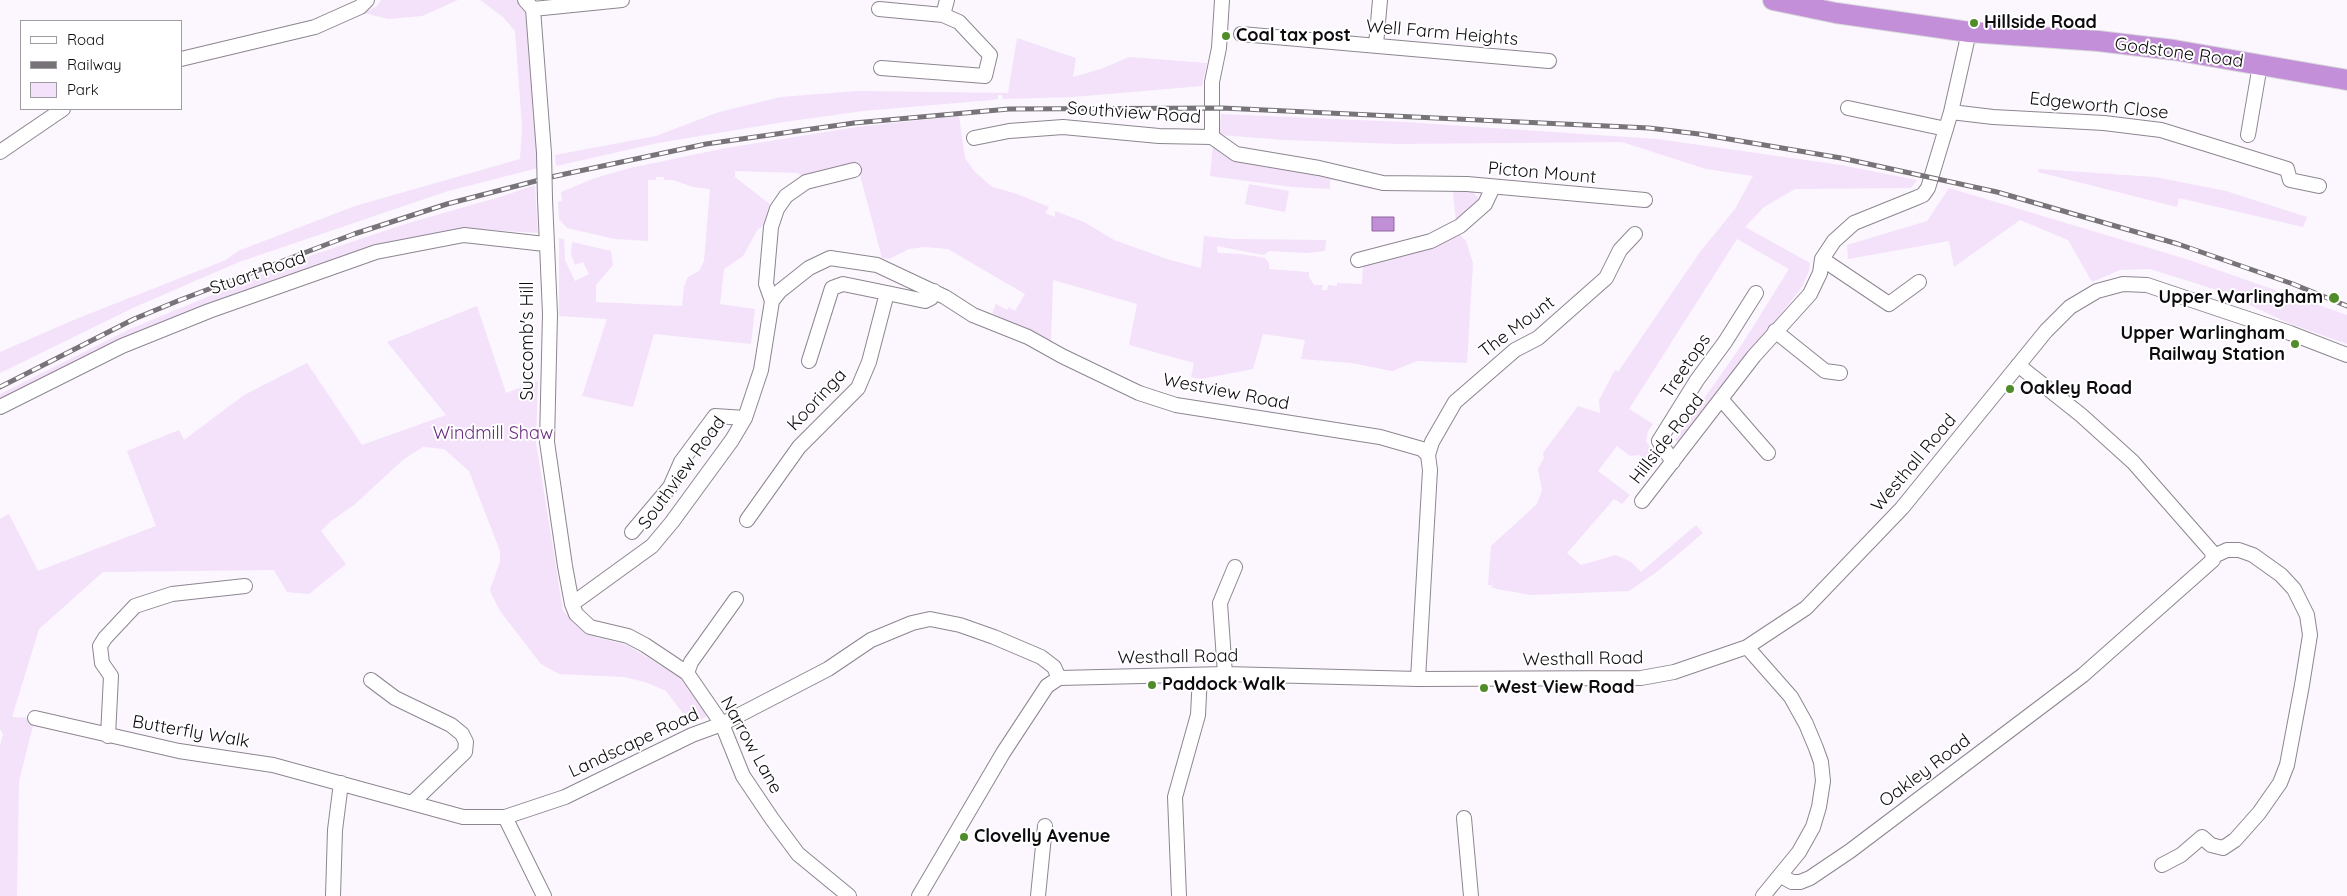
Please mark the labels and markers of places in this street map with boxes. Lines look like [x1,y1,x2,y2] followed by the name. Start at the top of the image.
[1984,12,2097,34] place label: Hillside Road
[1968,17,1980,29] marker: Hillside Road
[1236,25,1351,47] place label: Coal tax post
[1220,30,1232,42] marker: Coal tax post
[2159,287,2323,309] place label: Upper Warlingham
[2327,291,2341,305] marker: Upper Warlingham
[2121,323,2285,366] place label: Upper Warlingham Railway Station
[2289,338,2301,350] marker: Upper Warlingham Railway Station
[2020,378,2132,400] place label: Oakley Road
[2004,383,2016,395] marker: Oakley Road
[1162,674,1286,696] place label: Paddock Walk
[1494,677,1634,699] place label: West View Road
[1146,679,1158,691] marker: Paddock Walk
[1478,682,1490,694] marker: West View Road
[974,826,1110,848] place label: Clovelly Avenue
[958,831,970,843] marker: Clovelly Avenue

